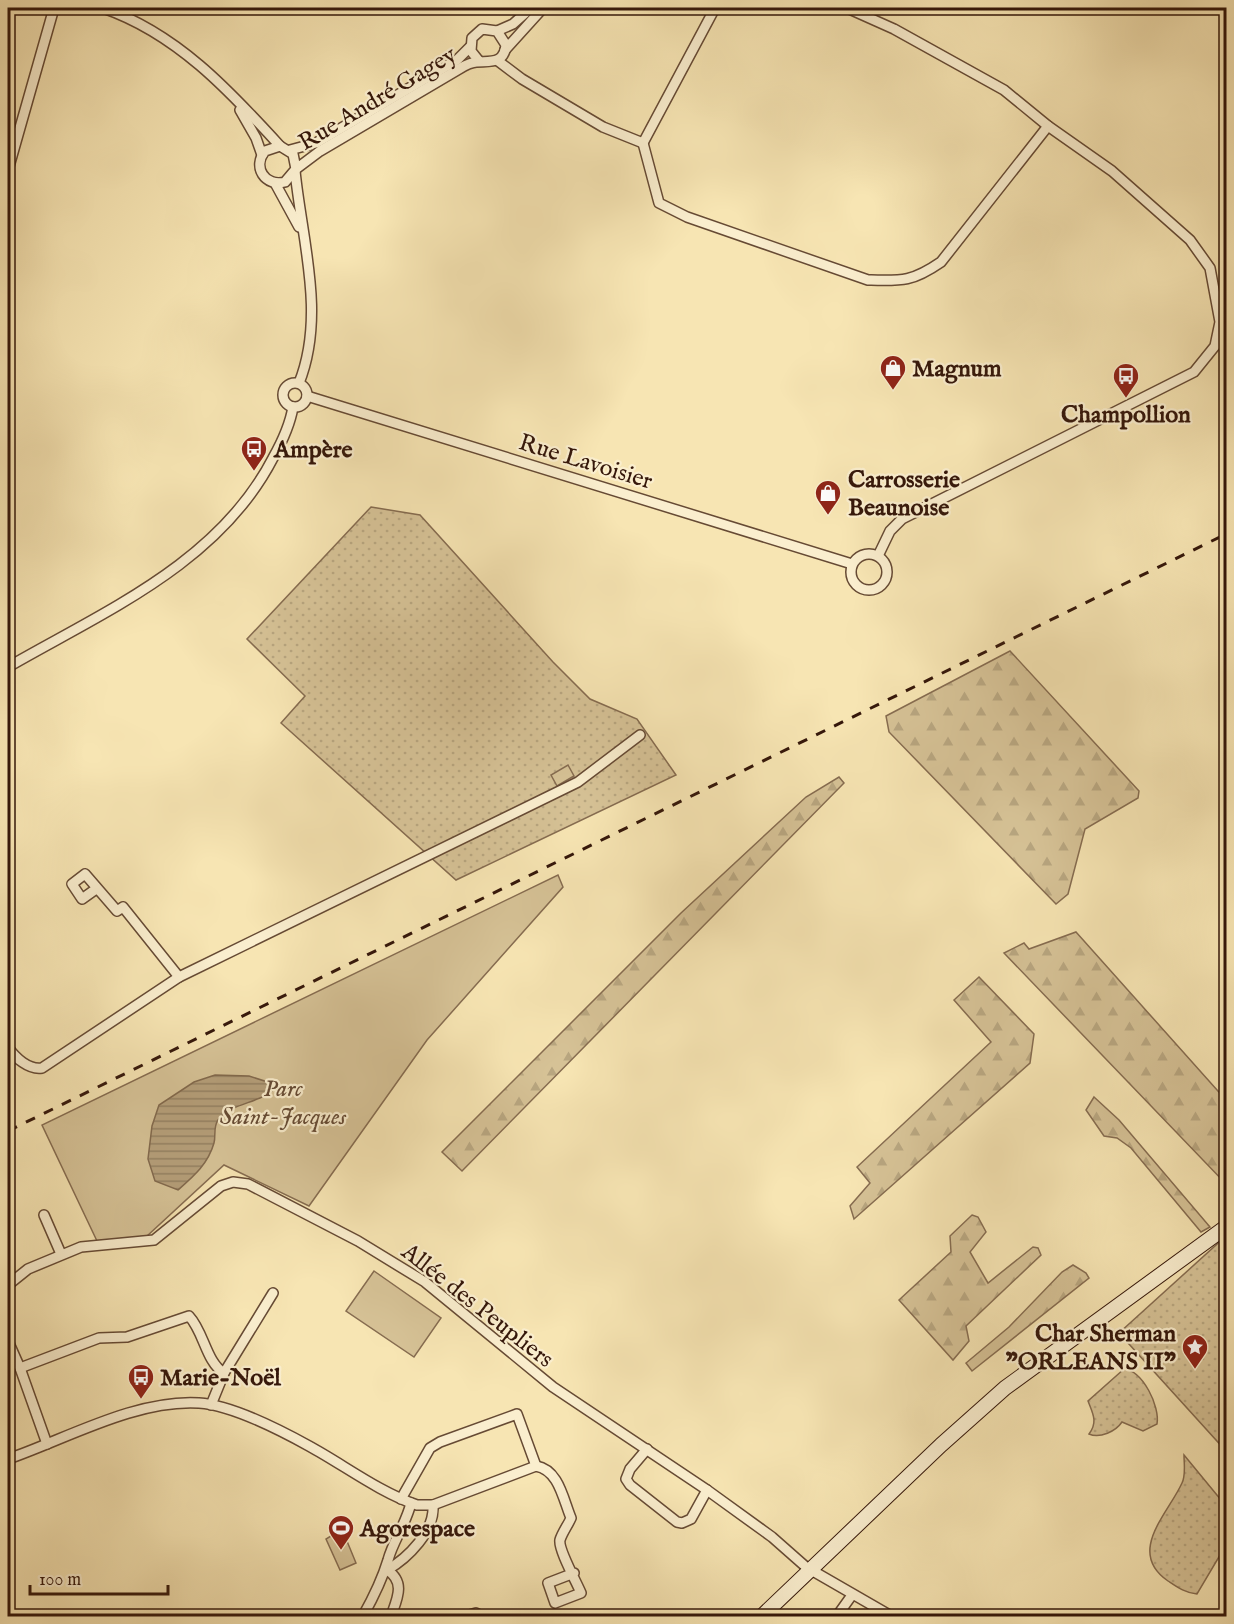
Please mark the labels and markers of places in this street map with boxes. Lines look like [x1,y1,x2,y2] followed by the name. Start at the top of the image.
[878,353,908,391] shop icon: Magnum
[912,354,1002,385] place label: Magnum
[1111,361,1141,399] bus stop icon: Champollion
[1061,400,1191,431] place label: Champollion
[239,434,269,472] bus stop icon: Ampère
[273,435,353,466] place label: Ampère
[848,465,960,524] place label: Carrosserie Beaunoise
[813,478,843,516] shop icon: Carrosserie Beaunoise
[1006,1319,1176,1378] place label: Char Sherman "ORLEANS II"
[1180,1332,1210,1370] place icon: Char Sherman "ORLEANS II"
[126,1362,156,1400] bus stop icon: Marie-Noël
[160,1363,281,1394] place label: Marie-Noël
[326,1513,356,1551] sports icon: Agorespace
[359,1514,475,1545] place label: Agorespace

